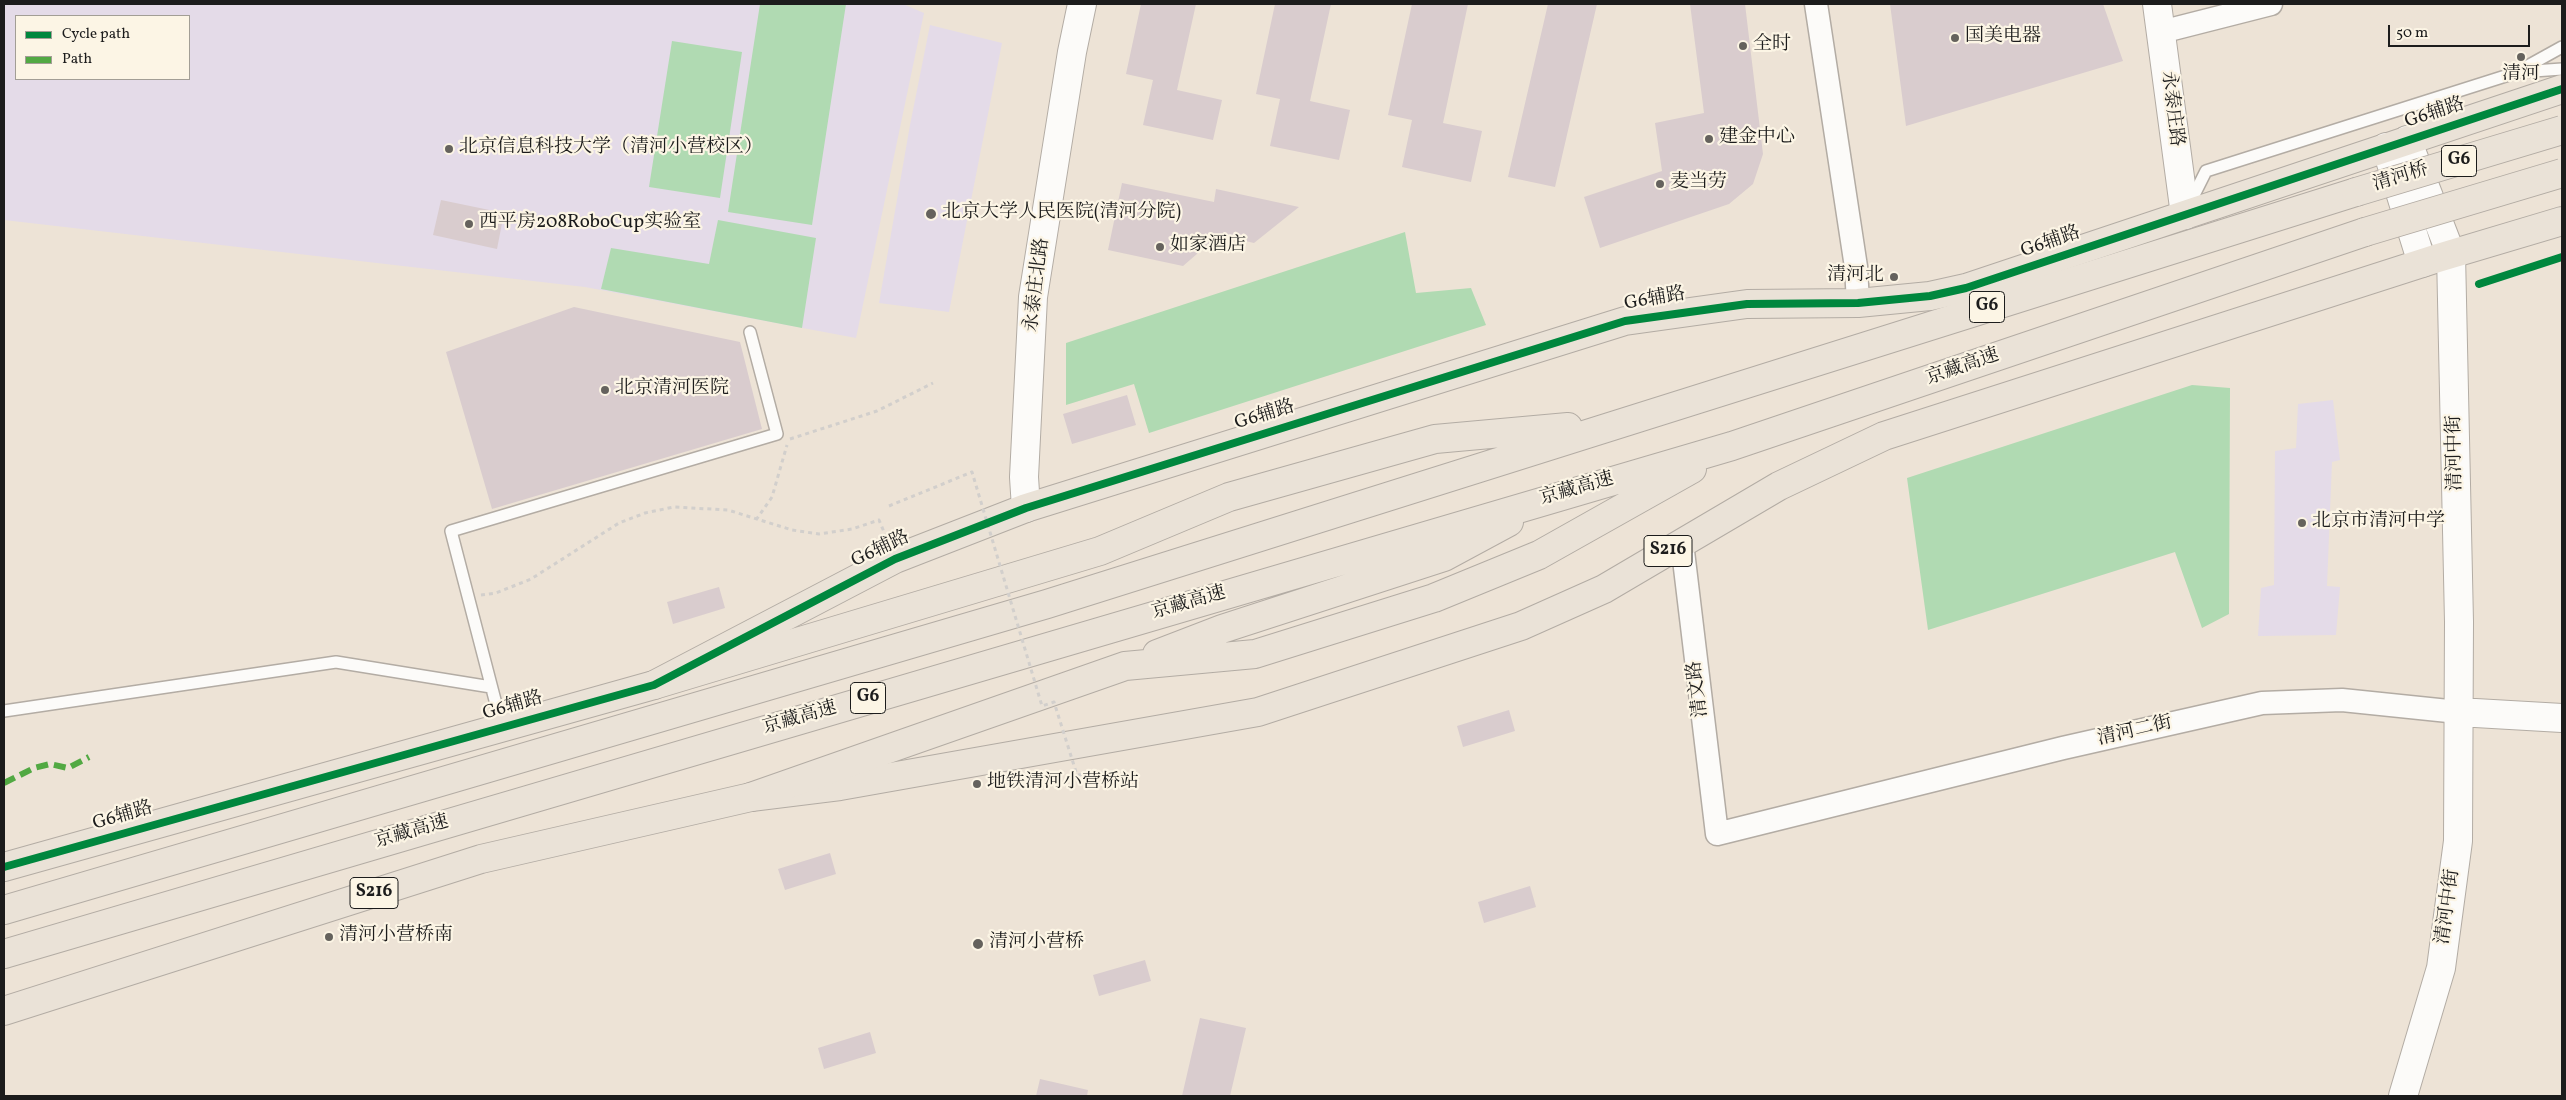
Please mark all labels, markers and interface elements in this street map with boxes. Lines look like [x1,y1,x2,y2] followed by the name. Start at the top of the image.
[15,15,190,80] legend
[2391,15,2534,47] scale bar
[2396,23,2428,44] text: 50 m
[62,24,130,45] text: Cycle path
[1965,27,2041,49] place label: 国美电器
[1949,32,1961,44] marker: 国美电器
[1753,35,1791,57] place label: 全时
[1737,40,1749,52] marker: 全时
[62,49,92,70] text: Path
[2515,51,2527,63] marker: 清河
[2502,65,2540,87] place label: 清河
[2155,70,2187,148] street label: 永泰庄路
[2402,94,2468,134] street label: G6辅路
[1719,128,1795,150] place label: 建金中心
[1703,133,1715,145] marker: 建金中心
[459,138,763,160] place label: 北京信息科技大学（清河小营校区）
[443,143,455,155] marker: 北京信息科技大学（清河小营校区）
[2442,146,2476,177] road number: G6
[2370,159,2432,197] street label: 清河桥
[1670,173,1727,195] place label: 麦当劳
[1654,178,1666,190] marker: 麦当劳
[942,203,1181,225] place label: 北京大学人民医院(清河分院)
[924,207,938,221] marker: 北京大学人民医院(清河分院)
[479,213,701,235] place label: 西平房208RoboCup实验室
[463,218,475,230] marker: 西平房208RoboCup实验室
[2018,222,2084,264] street label: G6辅路
[1021,236,1055,334] street label: 永泰庄北路
[1170,236,1246,258] place label: 如家酒店
[1154,241,1166,253] marker: 如家酒店
[1827,266,1884,288] place label: 清河北
[1888,271,1900,283] marker: 清河北
[1623,283,1687,317] street label: G6辅路
[1970,292,2004,322] road number: G6
[1923,345,2003,391] street label: 京藏高速
[615,379,729,401] place label: 北京清河医院
[599,384,611,396] marker: 北京清河医院
[1232,396,1298,436] street label: G6辅路
[2444,415,2468,491] street label: 清河中街
[1537,469,1617,511] street label: 京藏高速
[2312,512,2445,534] place label: 北京市清河中学
[2296,517,2308,529] marker: 北京市清河中学
[848,527,914,573] street label: G6辅路
[1644,536,1692,566] road number: S216
[1149,583,1229,625] street label: 京藏高速
[1684,659,1714,719] street label: 清文路
[850,682,886,714] road number: G6
[480,688,546,726] street label: G6辅路
[760,698,840,740] street label: 京藏高速
[2095,712,2175,752] street label: 清河二街
[987,773,1139,795] place label: 地铁清河小营桥站
[971,778,983,790] marker: 地铁清河小营桥站
[90,798,156,836] street label: G6辅路
[372,812,452,854] street label: 京藏高速
[2432,868,2466,946] street label: 清河中街
[350,878,398,908] road number: S216
[339,926,453,948] place label: 清河小营桥南
[323,931,335,943] marker: 清河小营桥南
[989,933,1084,955] place label: 清河小营桥
[971,937,985,951] marker: 清河小营桥

